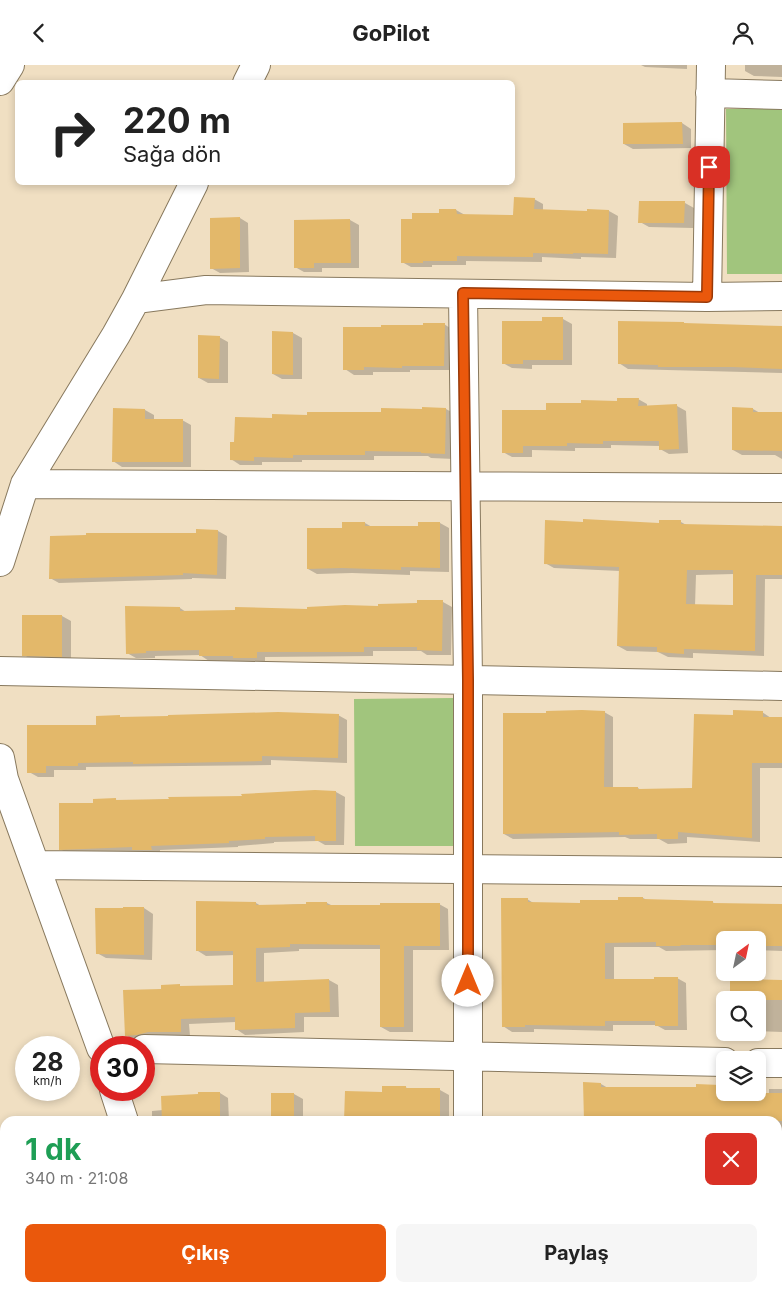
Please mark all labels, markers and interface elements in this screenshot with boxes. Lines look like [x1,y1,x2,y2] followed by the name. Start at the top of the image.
[25,19,53,47] icon: back
[729,19,757,47] icon: person
[352,20,430,46] text: GoPilot
[123,99,231,141] text: 220 m
[40,100,105,165] icon: right
[123,141,221,167] text: Sağa dön
[688,146,730,188] pin
[695,153,723,181] icon: arrive
[716,931,766,981] north arrow
[716,931,766,1101] map controls
[441,954,493,1006] position arrow
[716,991,766,1041] button: search
[90,1036,155,1101] speed limit sign: 30
[31,1047,64,1077] text: 28
[716,1051,766,1101] button: layers
[33,1073,62,1088] text: km/h
[25,1131,81,1167] text: 1 dk
[705,1133,757,1185] button: close
[25,1168,128,1188] text: 340 m · 21:08
[25,1224,386,1282] button: Çıkış
[396,1224,757,1282] button: Paylaş

